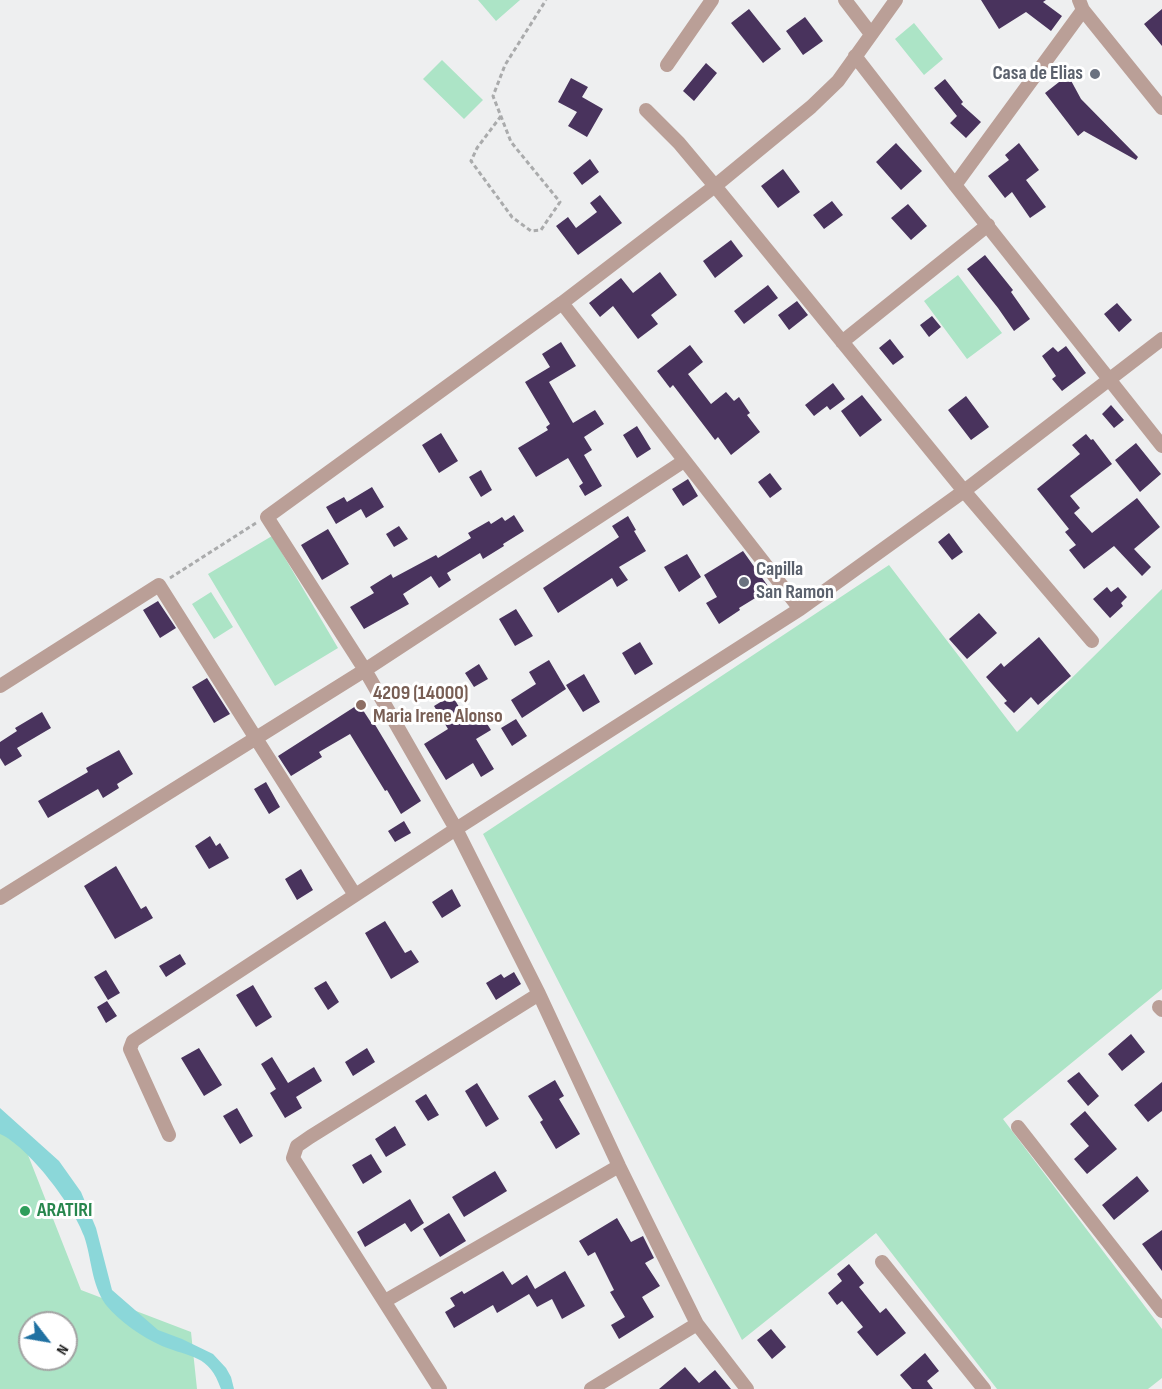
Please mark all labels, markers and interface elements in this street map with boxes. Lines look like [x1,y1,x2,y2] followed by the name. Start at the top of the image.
[992,62,1083,86] place label: Casa de Elias
[1088,67,1102,81] marker: Casa de Elias
[756,558,834,605] place label: Capilla San Ramon
[737,575,751,589] marker: Capilla San Ramon
[373,682,503,729] place label: 4209 (14000) Maria Irene Alonso
[354,698,368,712] marker: 4209 (14000) Maria Irene Alonso
[37,1199,92,1223] place label: ARATIRI
[18,1204,32,1218] marker: ARATIRI
[18,1311,78,1371] north arrow
[52,1341,72,1358] text: N

